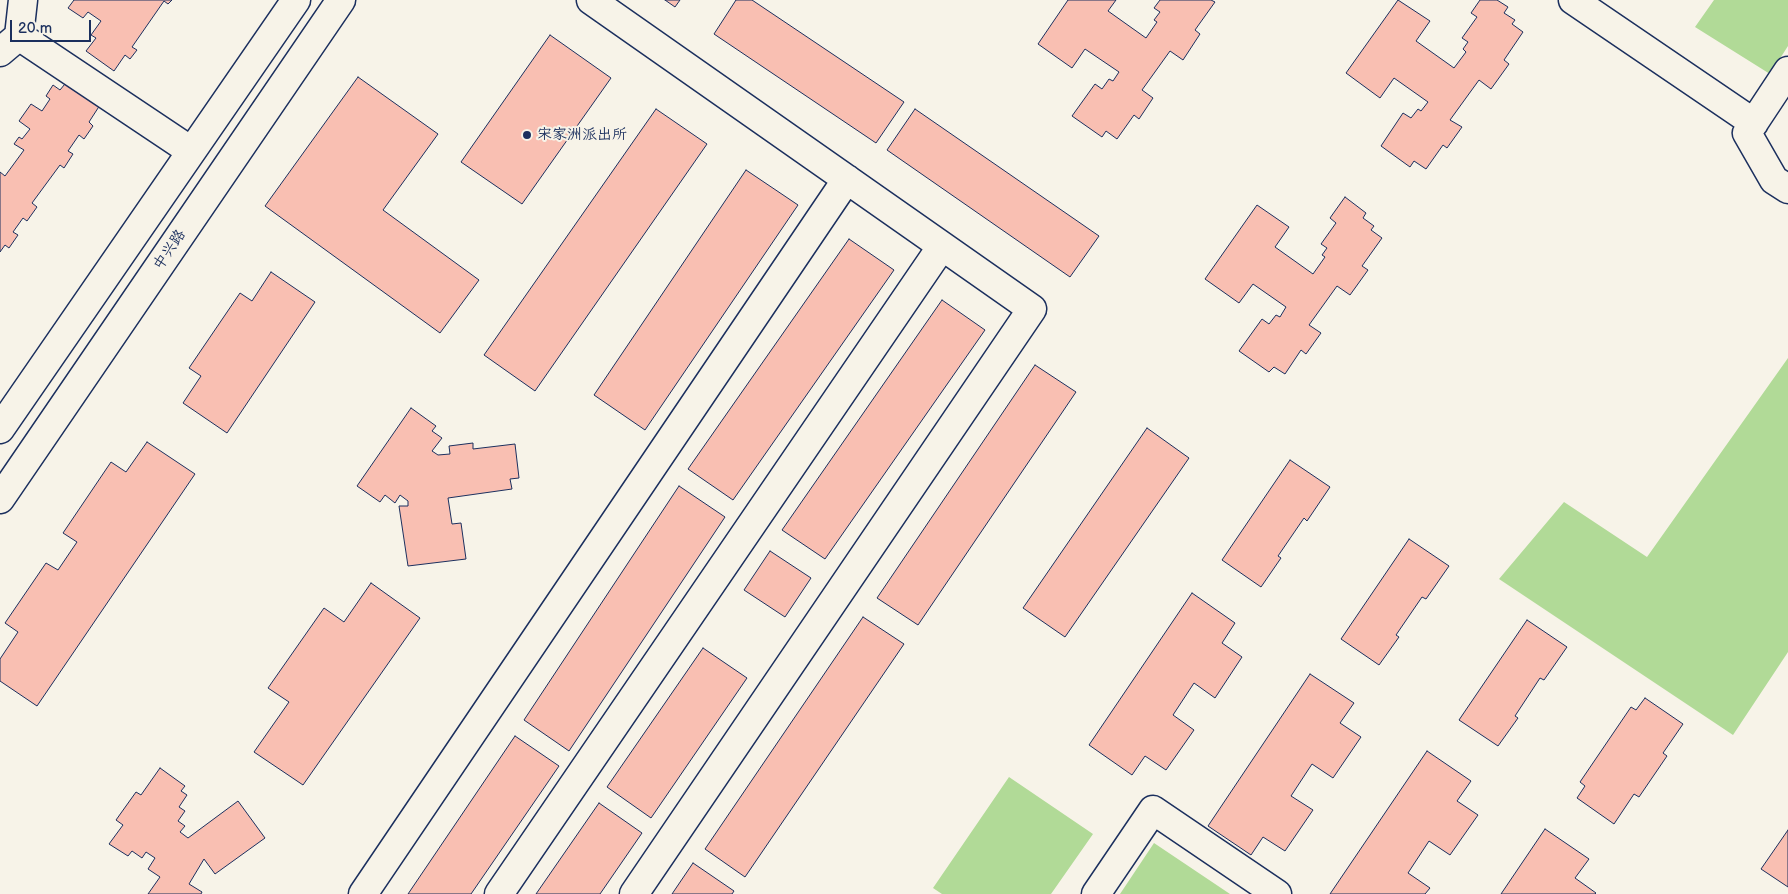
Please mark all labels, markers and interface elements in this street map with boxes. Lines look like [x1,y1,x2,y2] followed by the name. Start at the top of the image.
[12,10,94,42] scale bar
[18,19,52,38] text: 20 m
[537,126,627,144] place label: 宋家洲派出所
[521,129,533,141] marker: 宋家洲派出所
[150,226,190,274] street label: 中兴路

